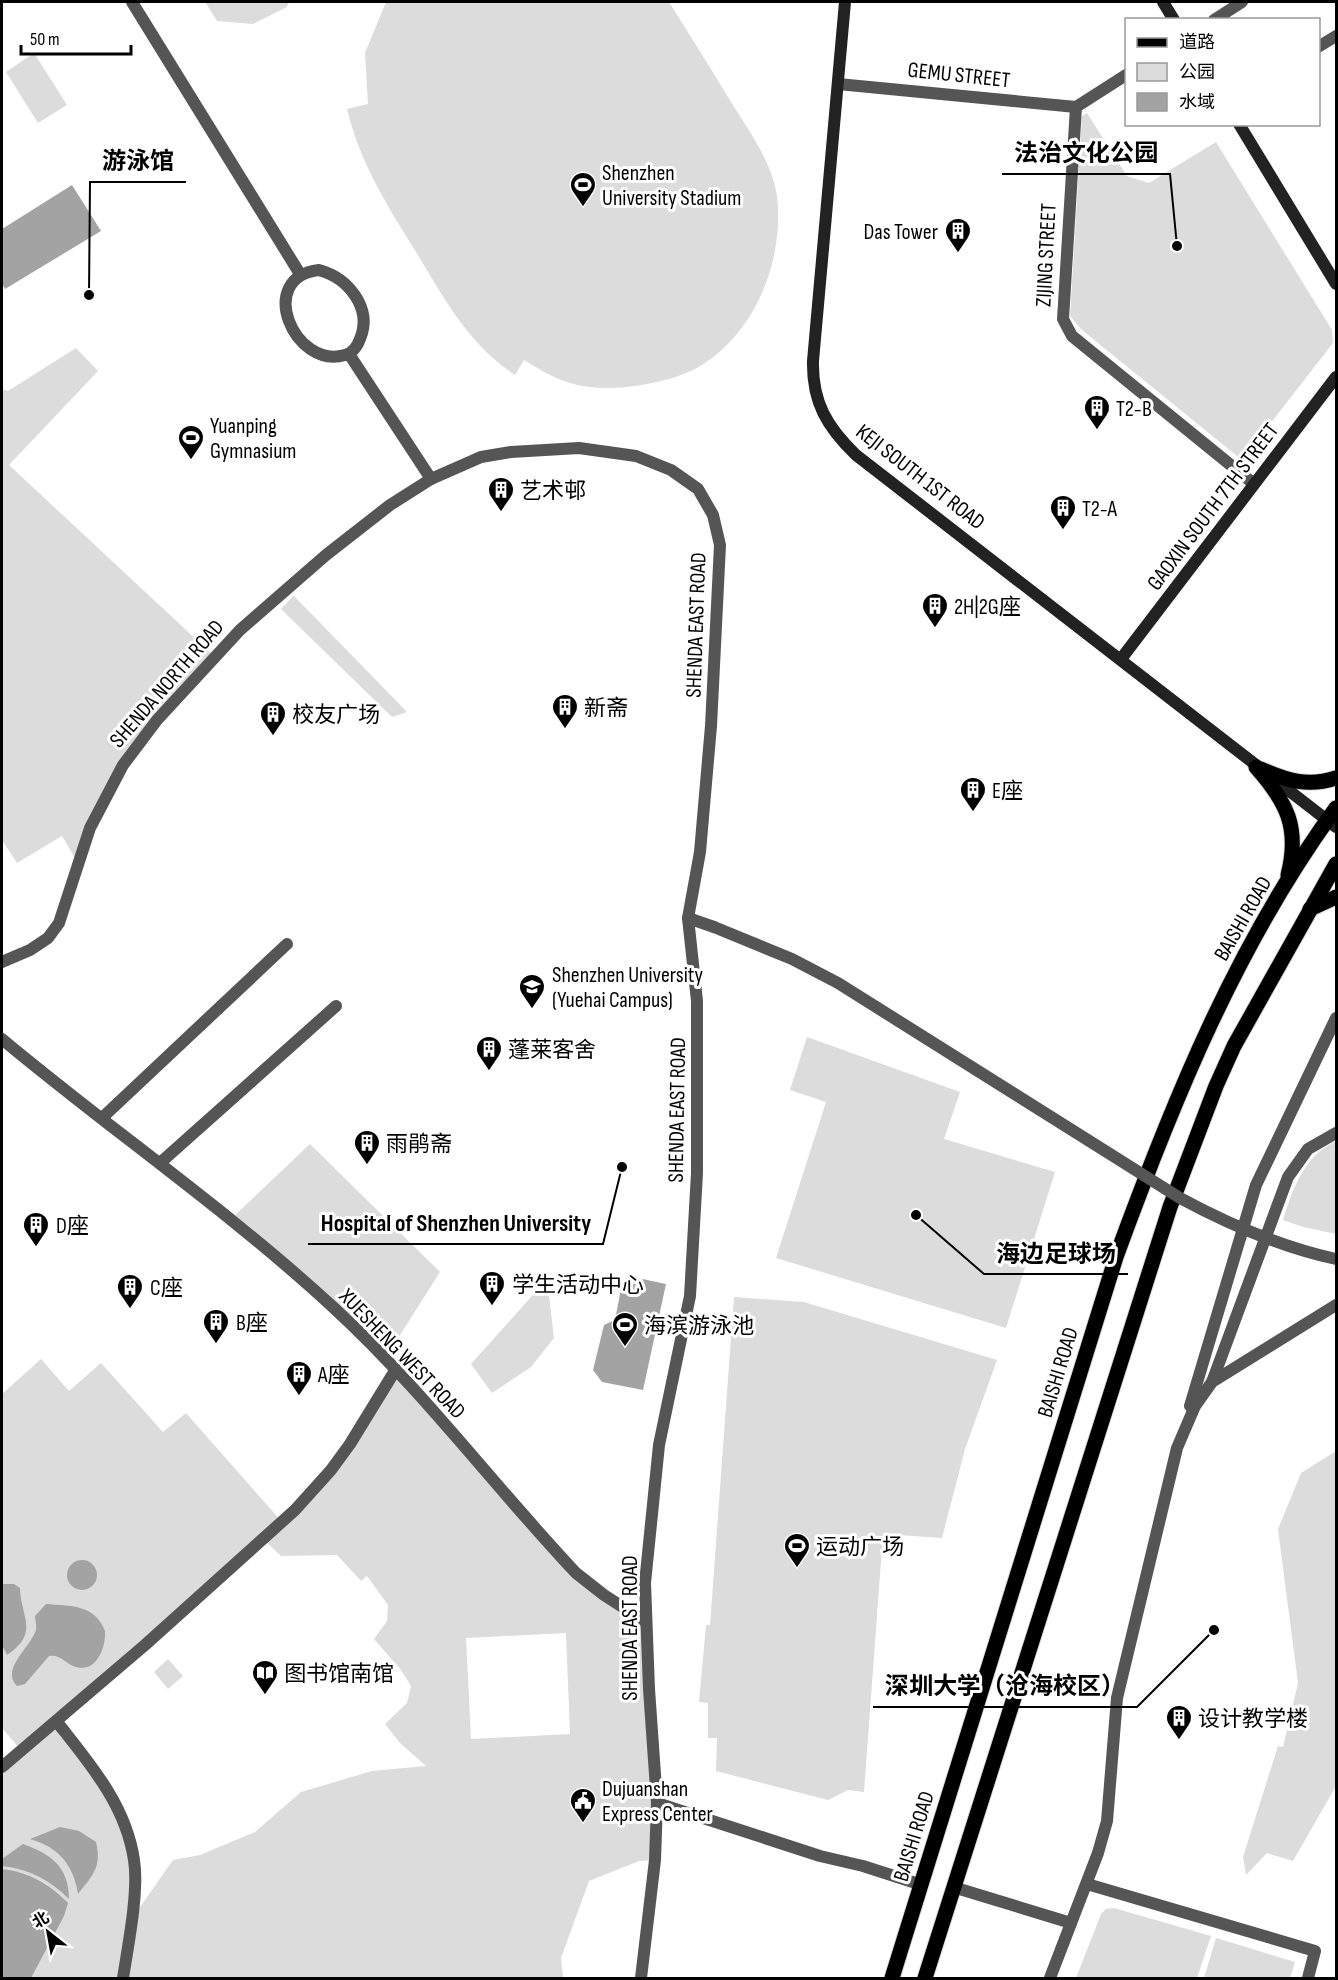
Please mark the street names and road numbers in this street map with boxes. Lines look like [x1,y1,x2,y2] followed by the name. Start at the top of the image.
[906,57,1012,94] street label: GEMU STREET
[1030,203,1063,308] street label: ZIJING STREET
[850,418,990,536] street label: KEJI SOUTH 1ST ROAD
[1142,418,1285,596] street label: GAOXIN SOUTH 7TH STREET
[680,552,713,698] street label: SHENDA EAST ROAD
[104,614,230,754] street label: SHENDA NORTH ROAD
[1208,872,1278,966] street label: BAISHI ROAD
[663,1037,692,1183] street label: SHENDA EAST ROAD
[332,1283,471,1425] street label: XUESHENG WEST ROAD
[1032,1324,1085,1421] street label: BAISHI ROAD
[617,1555,644,1701] street label: SHENDA EAST ROAD
[888,1788,941,1885] street label: BAISHI ROAD

